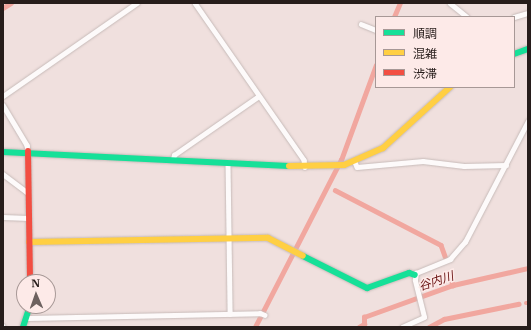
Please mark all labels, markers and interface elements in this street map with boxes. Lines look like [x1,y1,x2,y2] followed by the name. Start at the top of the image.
[375,16,515,88] legend
[413,26,437,41] text: 順調
[413,46,437,61] text: 混雑
[413,66,437,81] text: 渋滞
[417,269,455,293] water label: 谷内川
[16,274,56,314] north arrow
[31,276,40,290] text: N

